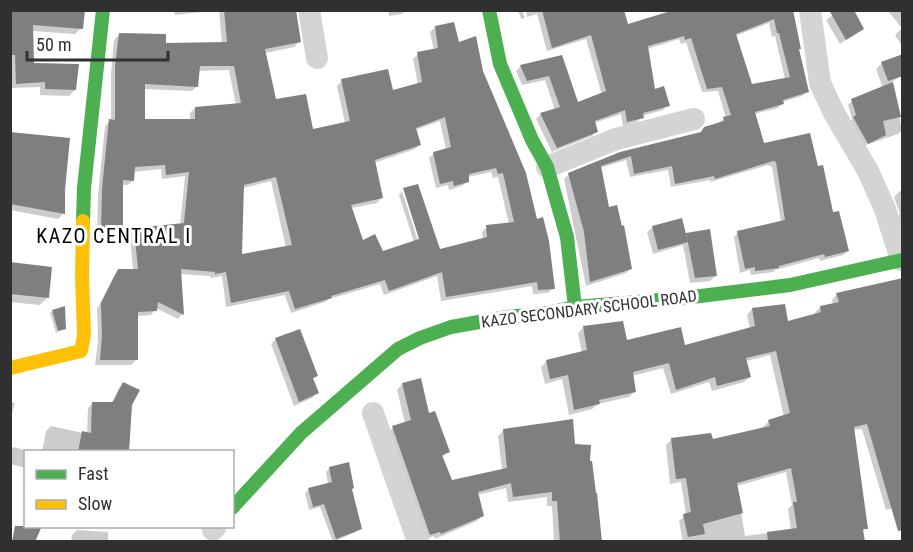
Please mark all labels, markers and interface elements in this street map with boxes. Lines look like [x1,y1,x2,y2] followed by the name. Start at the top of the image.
[27,24,168,62] scale bar
[36,34,71,55] text: 50 m
[36,224,192,248] district label: KAZO CENTRAL I
[480,286,698,332] street label: KAZO SECONDARY SCHOOL ROAD
[24,450,234,528] legend
[78,463,109,484] text: Fast
[78,493,113,514] text: Slow

